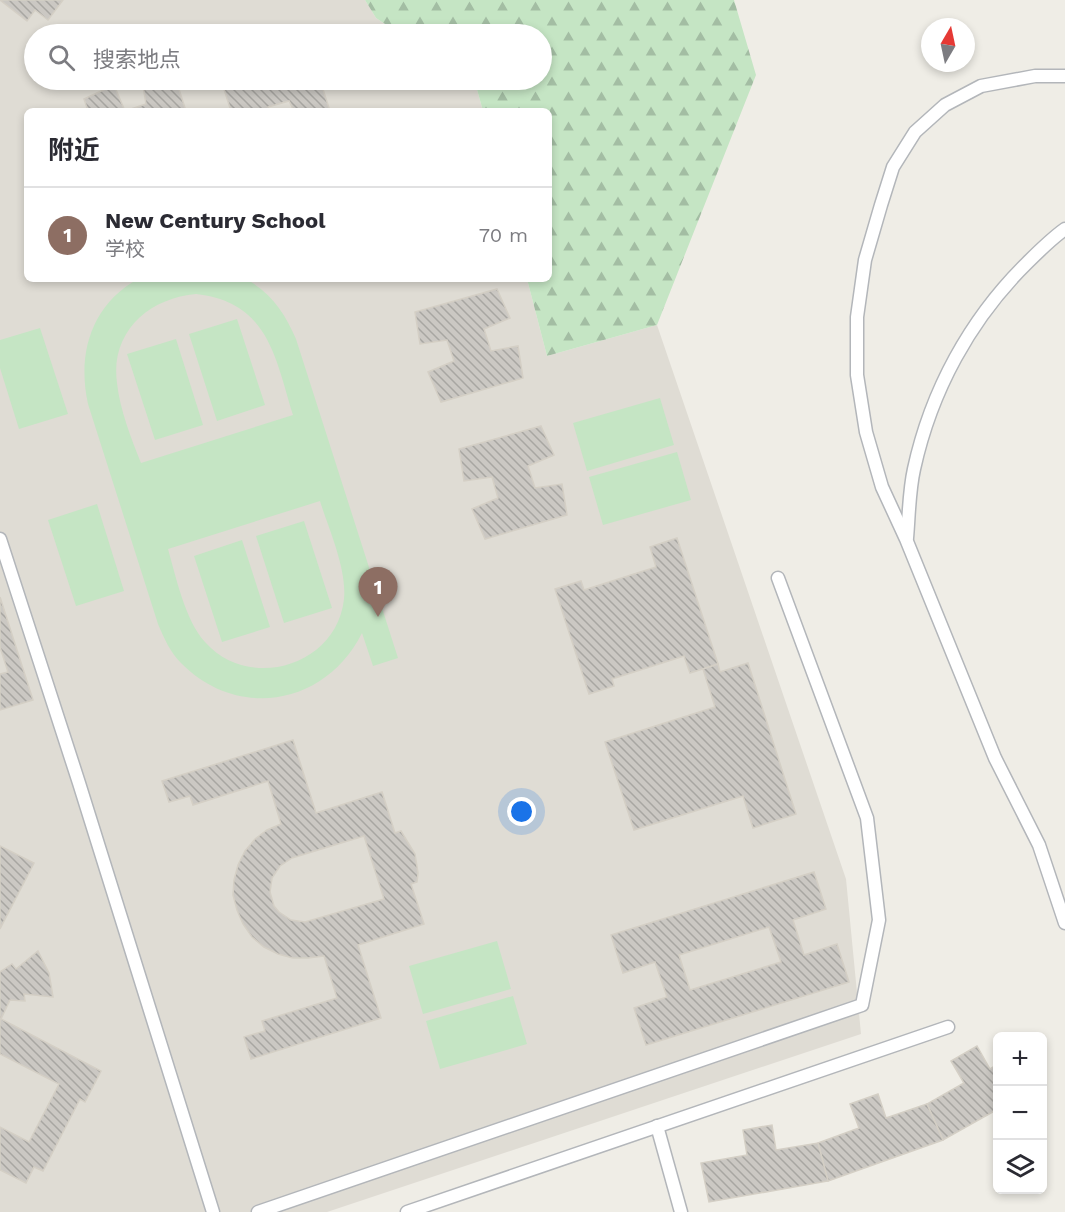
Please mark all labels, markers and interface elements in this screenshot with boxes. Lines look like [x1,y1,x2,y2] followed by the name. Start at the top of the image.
[921,18,975,72] north arrow
[24,24,552,90] search box
[45,41,78,74] icon: search
[93,47,181,72] text: 搜索地点
[48,135,100,165] text: 附近
[105,208,325,233] text: New Century School
[63,223,72,247] text: 1
[479,223,528,247] text: 70 m
[105,237,145,261] text: 学校
[358,568,398,617] pin: 1
[507,797,536,826] your location
[993,1032,1047,1194] map controls
[993,1032,1047,1086] button: +
[993,1086,1047,1140] button: −
[993,1140,1047,1194] button: layers

